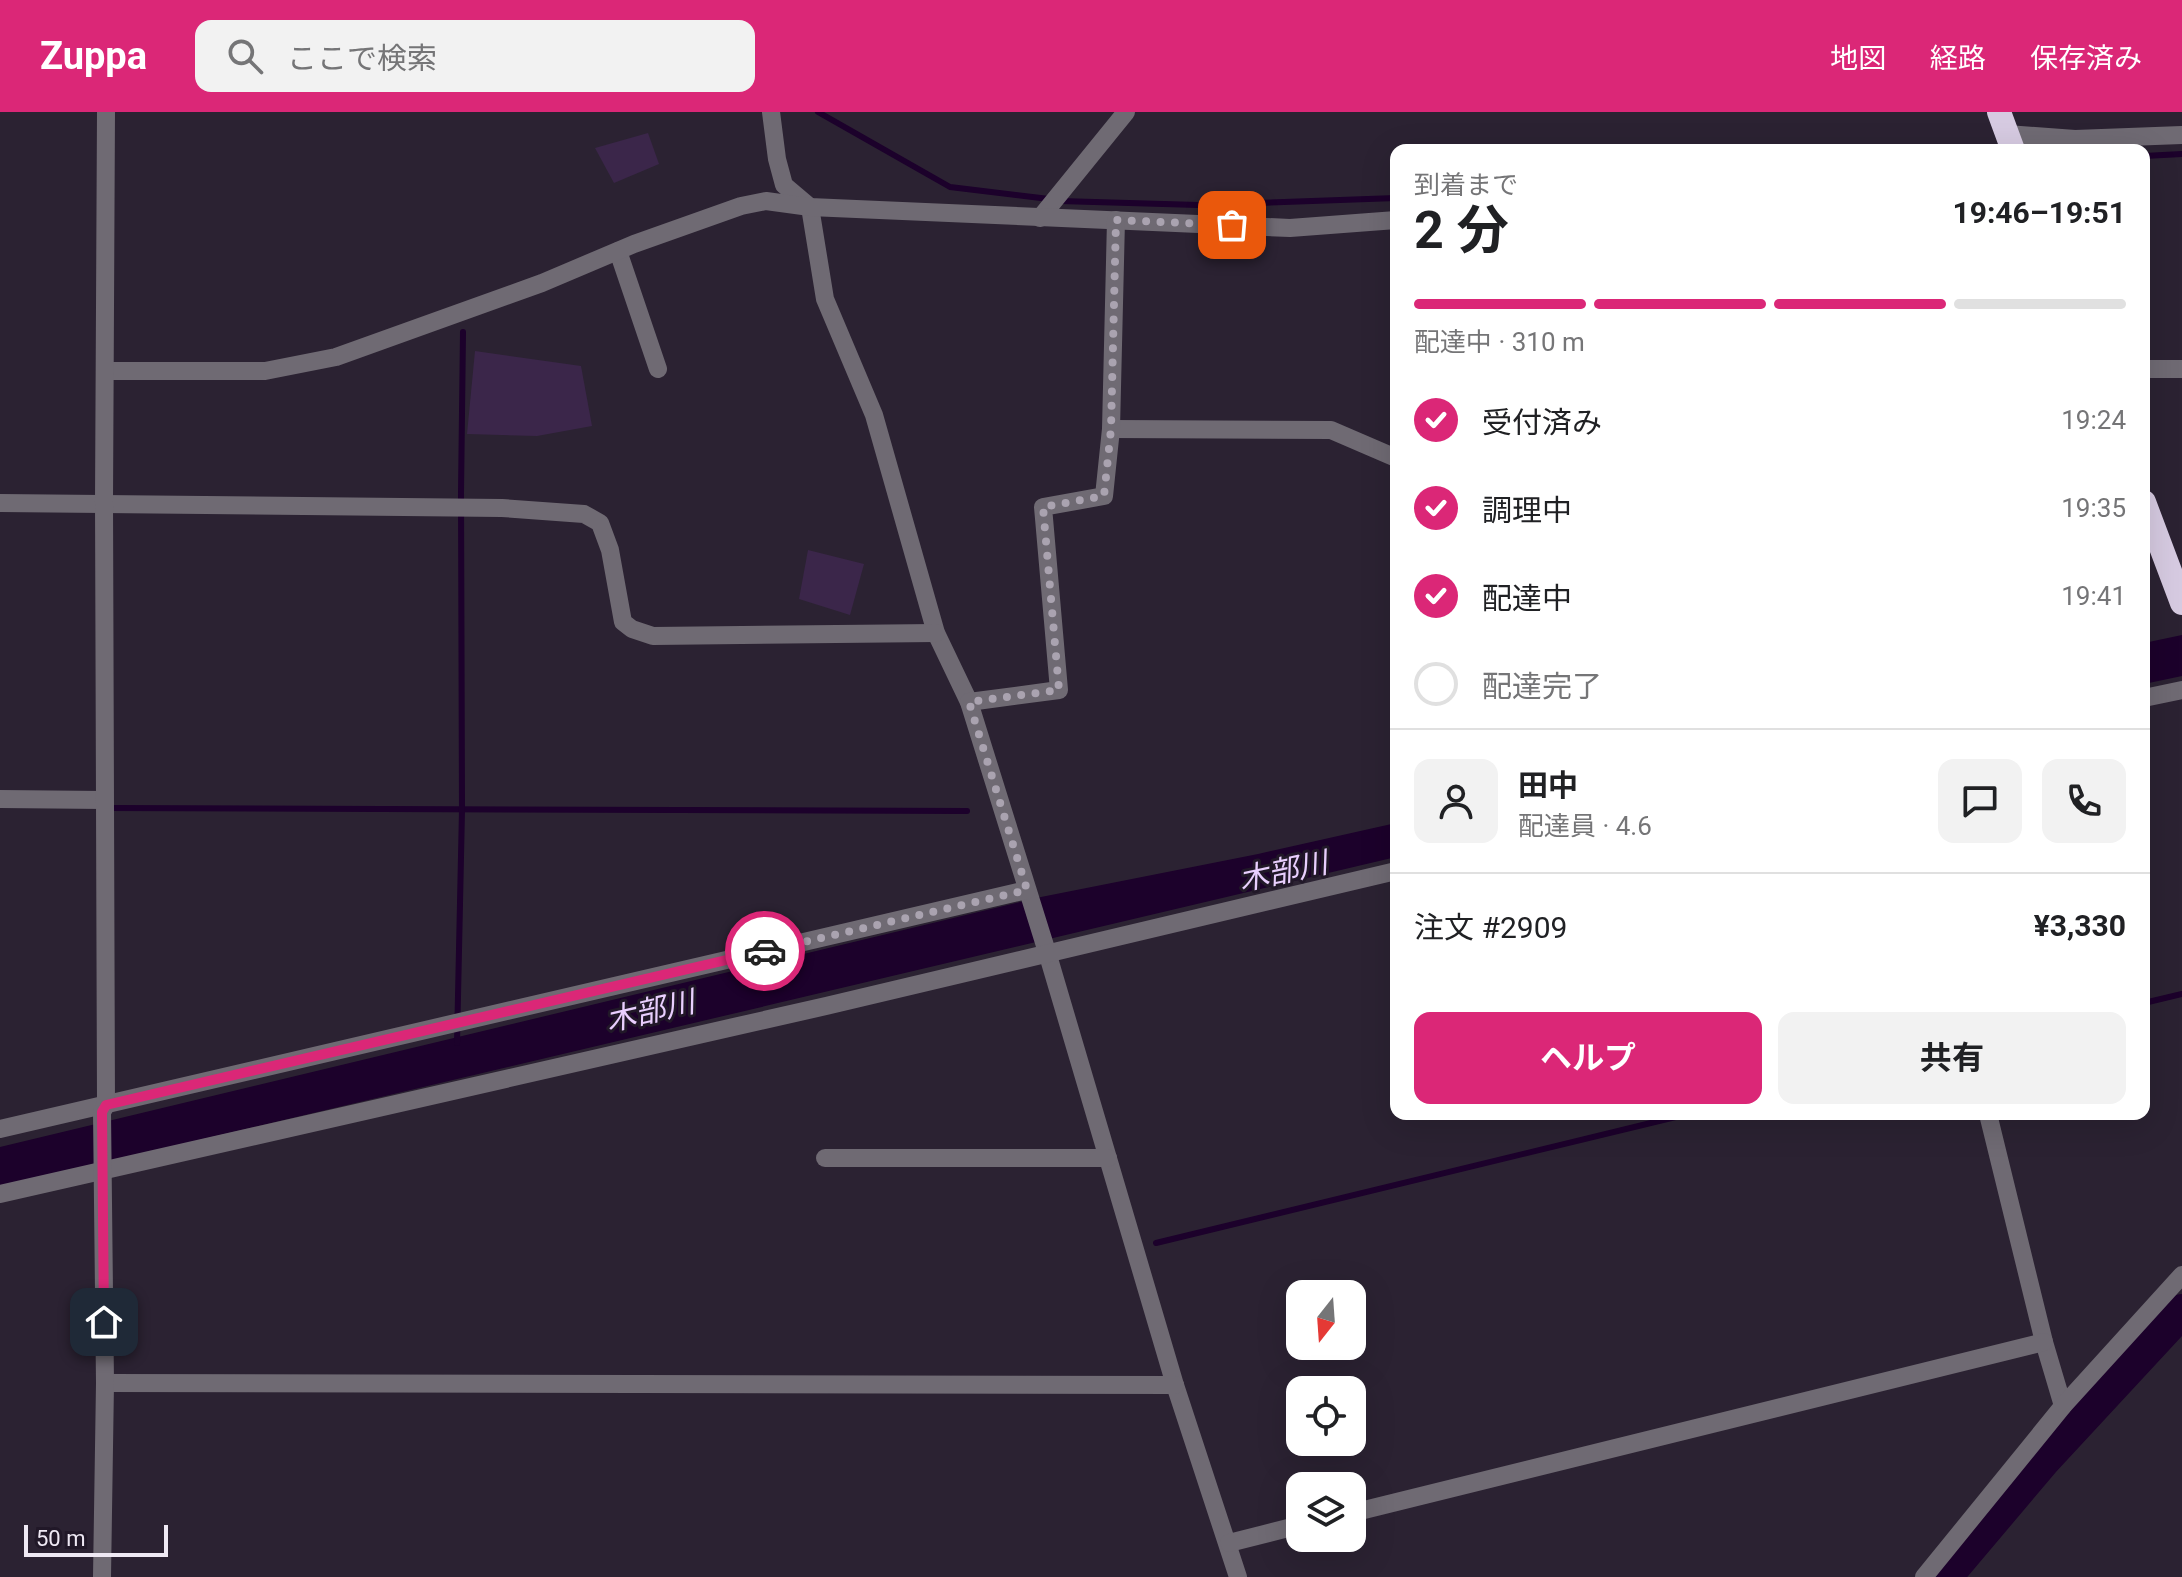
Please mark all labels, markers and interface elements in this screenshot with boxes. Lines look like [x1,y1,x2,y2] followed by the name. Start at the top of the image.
[195,20,755,92] search box
[40,34,147,78] text: Zuppa
[223,34,267,78] icon: search
[287,41,437,76] text: ここで検索
[1830,42,1886,75] text: 地図
[1930,42,1986,75] text: 経路
[2030,42,2142,75] text: 保存済み
[1414,170,1518,200] text: 到着まで
[1198,191,1266,259] pin
[1952,195,2126,230] text: 19:46–19:51
[1414,200,1509,261] text: 2 分
[1210,203,1254,247] icon: bag
[1414,327,1585,357] text: 配達中 · 310 m
[1414,398,1458,442] icon: check
[1482,405,1602,440] text: 受付済み
[2061,405,2126,435] text: 19:24
[1414,486,1458,530] icon: check
[1482,493,1572,528] text: 調理中
[2061,493,2126,523] text: 19:35
[1414,574,1458,618] icon: check
[1482,581,1572,616] text: 配達中
[2061,581,2126,611] text: 19:41
[1482,669,1602,704] text: 配達完了
[1414,759,1498,843] button: person
[1938,759,2022,843] button: chat
[2042,759,2126,843] button: phone
[1518,768,1578,803] text: 田中
[1518,811,1652,841] text: 配達員 · 4.6
[1235,844,1334,897] water label: 木部川
[2034,908,2126,943] text: ¥3,330
[1414,910,1567,945] text: 注文 #2909
[725,911,805,991] courier
[743,929,787,973] icon: car
[602,983,701,1038] water label: 木部川
[1414,1012,1762,1104] button: ヘルプ
[1778,1012,2126,1104] button: 共有
[1286,1280,1366,1360] north arrow
[1286,1280,1366,1552] map controls
[70,1288,138,1356] pin
[82,1300,126,1344] icon: home
[1286,1376,1366,1456] button: locate
[1286,1472,1366,1552] button: layers
[24,1521,168,1557] scale bar
[36,1526,85,1551] text: 50 m

